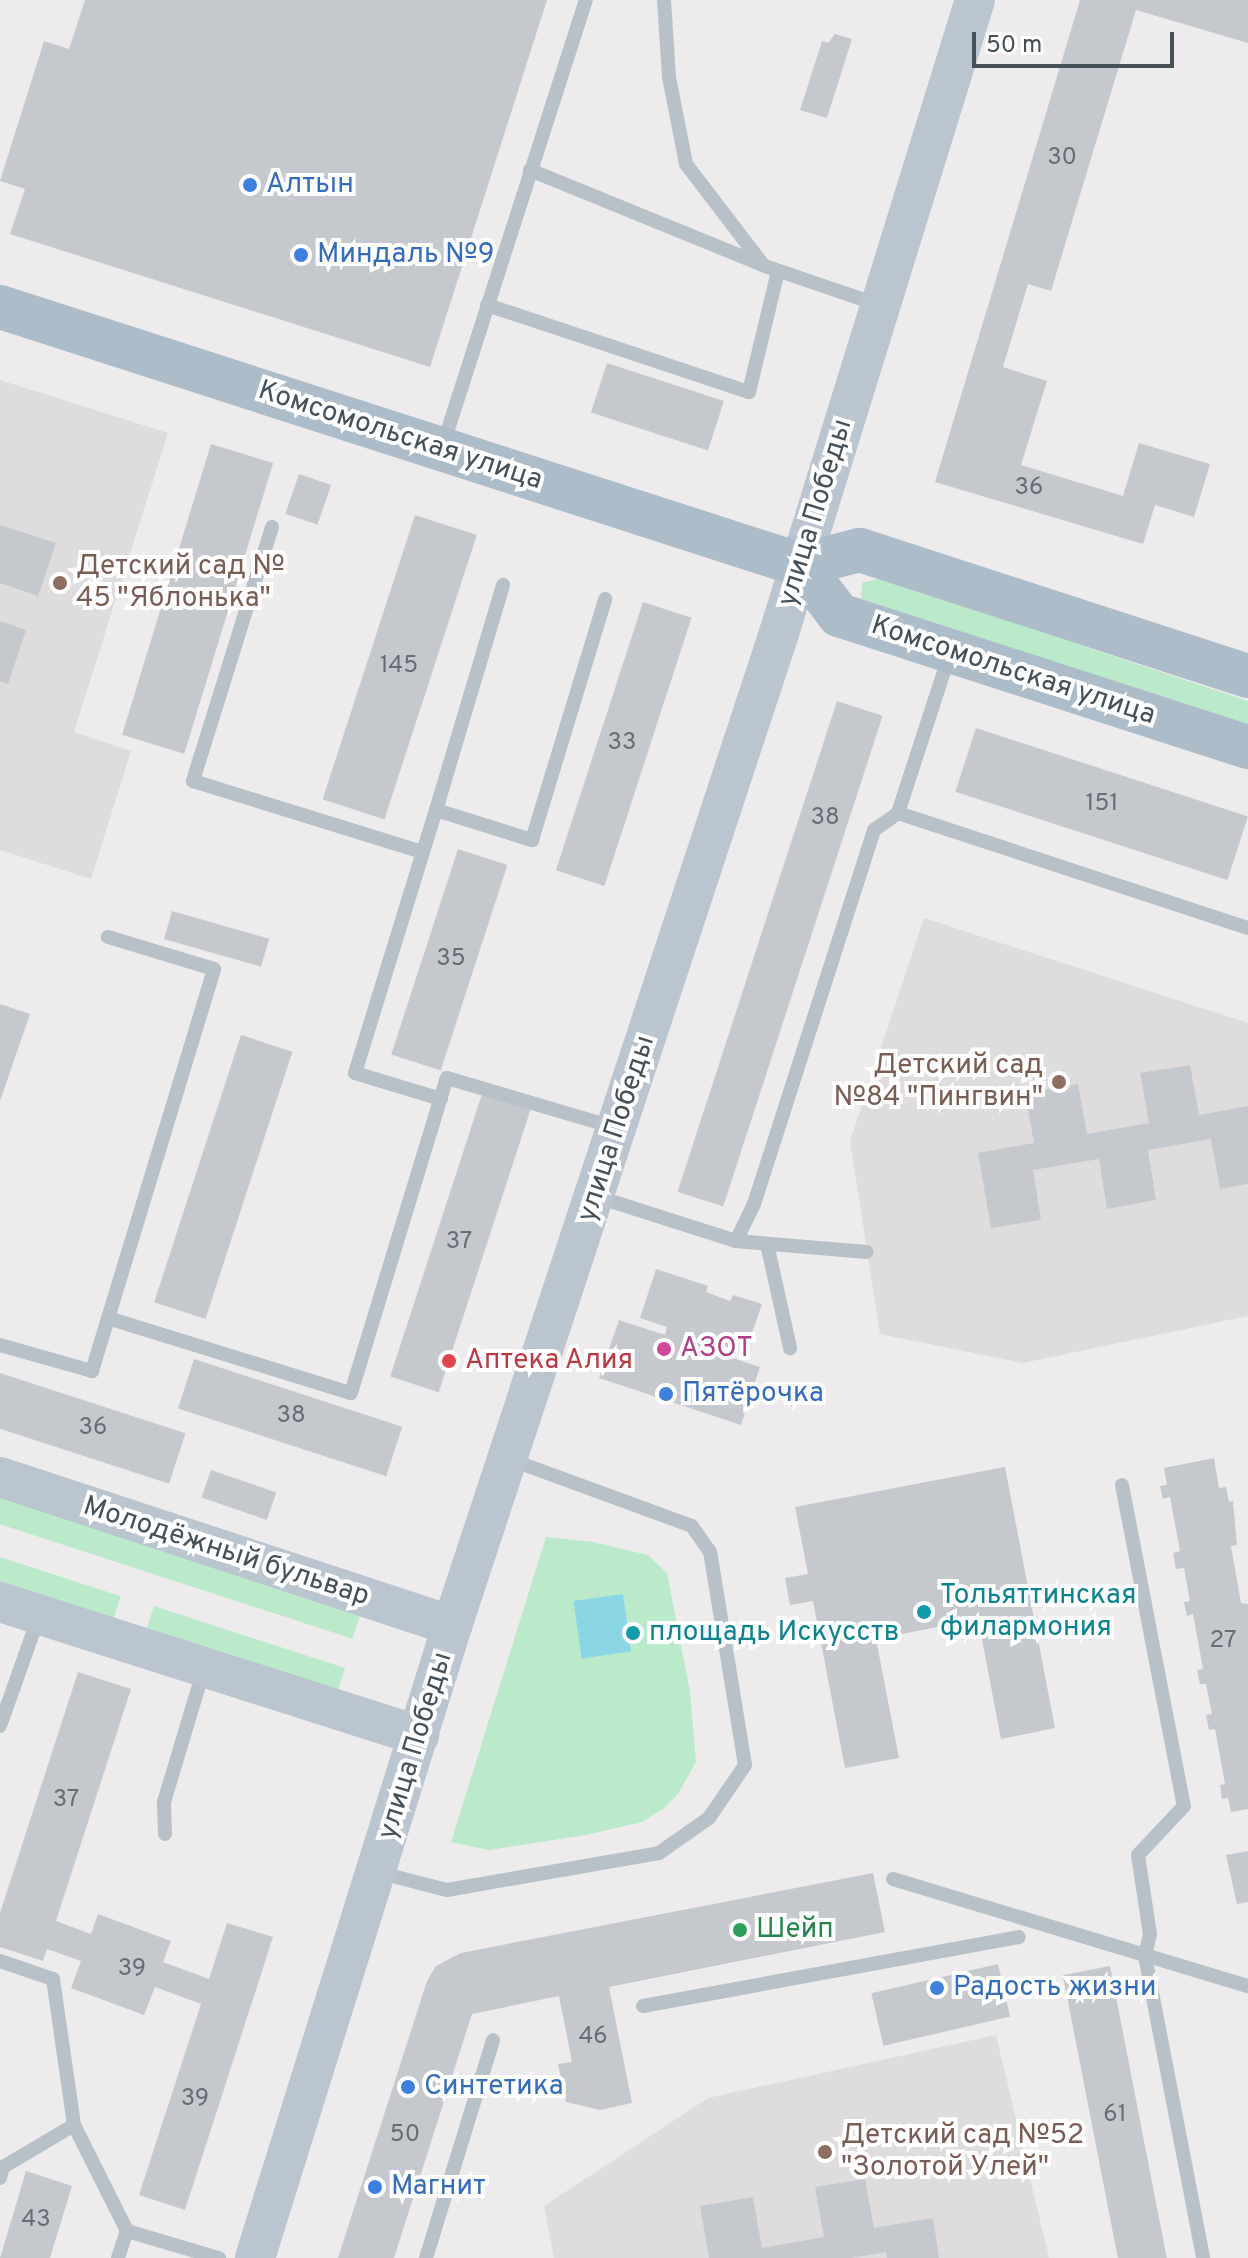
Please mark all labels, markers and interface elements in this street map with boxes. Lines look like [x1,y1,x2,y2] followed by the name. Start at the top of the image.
[976,16,1178,66] scale bar
[986,31,1042,61] text: 50 m
[1047,145,1077,173] house number: 30
[266,168,354,202] place label: Алтын
[241,176,259,194] marker: Алтын
[317,238,494,272] place label: Миндаль №9
[292,246,310,264] marker: Миндаль №9
[254,374,546,498] street label: Комсомольская улица
[772,415,860,611] street label: улица Победы
[1015,475,1043,503] house number: 36
[76,550,285,616] place label: Детский сад № 45 "Яблонька"
[51,574,69,592] marker: Детский сад № 45 "Яблонька"
[867,609,1159,733] street label: Комсомольская улица
[380,653,418,681] house number: 145
[608,730,636,758] house number: 33
[1086,791,1118,819] house number: 151
[810,805,840,833] house number: 38
[436,946,466,974] house number: 35
[571,1032,663,1226] street label: улица Победы
[833,1049,1043,1115] place label: Детский сад №84 "Пингвин"
[1050,1073,1068,1091] marker: Детский сад №84 "Пингвин"
[446,1229,472,1257] house number: 37
[680,1332,753,1366] place label: АЗОТ
[655,1340,673,1358] marker: АЗОТ
[465,1344,634,1378] place label: Аптека Алия
[440,1352,458,1370] marker: Аптека Алия
[682,1377,824,1411] place label: Пятёрочка
[657,1385,675,1403] marker: Пятёрочка
[276,1403,306,1431] house number: 38
[79,1415,107,1443] house number: 36
[79,1490,373,1614] street label: Молодёжный бульвар
[940,1579,1137,1645] place label: Тольяттинская филармония
[915,1603,933,1621] marker: Тольяттинская филармония
[649,1616,899,1650] place label: площадь Искусств
[624,1624,642,1642] marker: площадь Искусств
[1210,1628,1236,1656] house number: 27
[372,1648,460,1844] street label: улица Победы
[53,1787,79,1815] house number: 37
[756,1913,834,1947] place label: Шейп
[731,1921,749,1939] marker: Шейп
[118,1956,146,1984] house number: 39
[953,1971,1156,2005] place label: Радость жизни
[928,1979,946,1997] marker: Радость жизни
[578,2024,608,2052] house number: 46
[424,2070,564,2104] place label: Синтетика
[399,2078,417,2096] marker: Синтетика
[181,2086,209,2114] house number: 39
[1103,2102,1127,2130] house number: 61
[841,2119,1084,2185] place label: Детский сад №52 "Золотой Улей"
[390,2122,420,2150] house number: 50
[816,2143,834,2161] marker: Детский сад №52 "Золотой Улей"
[391,2170,486,2204] place label: Магнит
[366,2178,384,2196] marker: Магнит
[21,2207,51,2235] house number: 43

